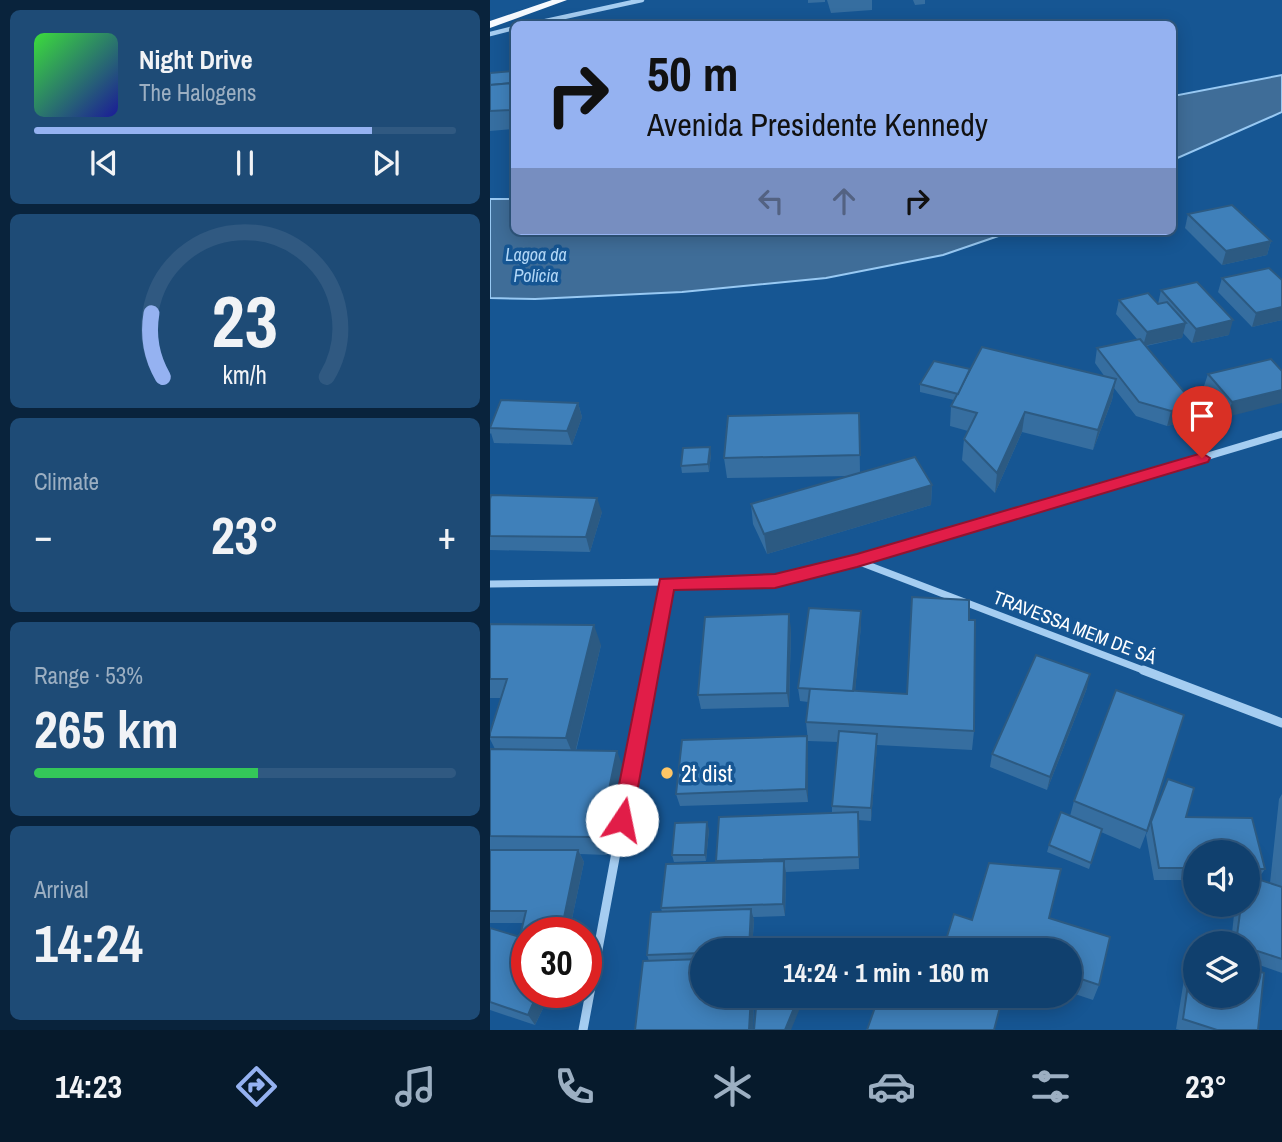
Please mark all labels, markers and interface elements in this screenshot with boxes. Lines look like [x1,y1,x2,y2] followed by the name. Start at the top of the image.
[647,40,739,106] text: 50 m
[139,42,253,77] text: Night Drive
[532,49,623,140] icon: right
[139,77,256,108] text: The Halogens
[647,103,988,146] text: Avenida Presidente Kennedy
[85,144,123,182] icon: previous
[226,144,264,182] icon: pause
[367,144,405,182] icon: next
[752,182,790,220] icon: left
[825,182,863,220] icon: ahead
[898,182,936,220] icon: right
[505,242,567,288] water label: Lagoa da Polícia
[212,272,278,370] text: 23
[223,358,267,392] text: km/h
[1172,386,1232,458] pin
[1183,397,1221,435] icon: arrive
[34,466,99,497] text: Climate
[211,500,279,570] text: 23°
[34,510,52,561] text: −
[438,510,456,561] text: +
[990,584,1161,670] street label: TRAVESSA MEM DE SÁ
[34,660,143,691] text: Range · 53%
[34,694,179,764] text: 265 km
[681,758,732,789] place label: 2t dist
[659,765,675,781] marker: 2t dist
[585,783,659,857] position arrow
[1183,840,1260,1008] map controls
[1183,840,1260,917] button: sound
[34,874,89,905] text: Arrival
[34,908,143,978] text: 14:24
[511,917,602,1008] speed limit sign: 30
[1183,931,1260,1008] button: layers
[783,955,989,990] text: 14:24 · 1 min · 160 m
[232,1062,281,1111] icon: directions
[391,1062,440,1111] icon: music
[550,1062,599,1111] icon: phone
[708,1062,757,1111] icon: climate
[867,1062,916,1111] icon: car
[1026,1062,1075,1111] icon: filters
[55,1065,122,1108] text: 14:23
[1185,1065,1227,1108] text: 23°

